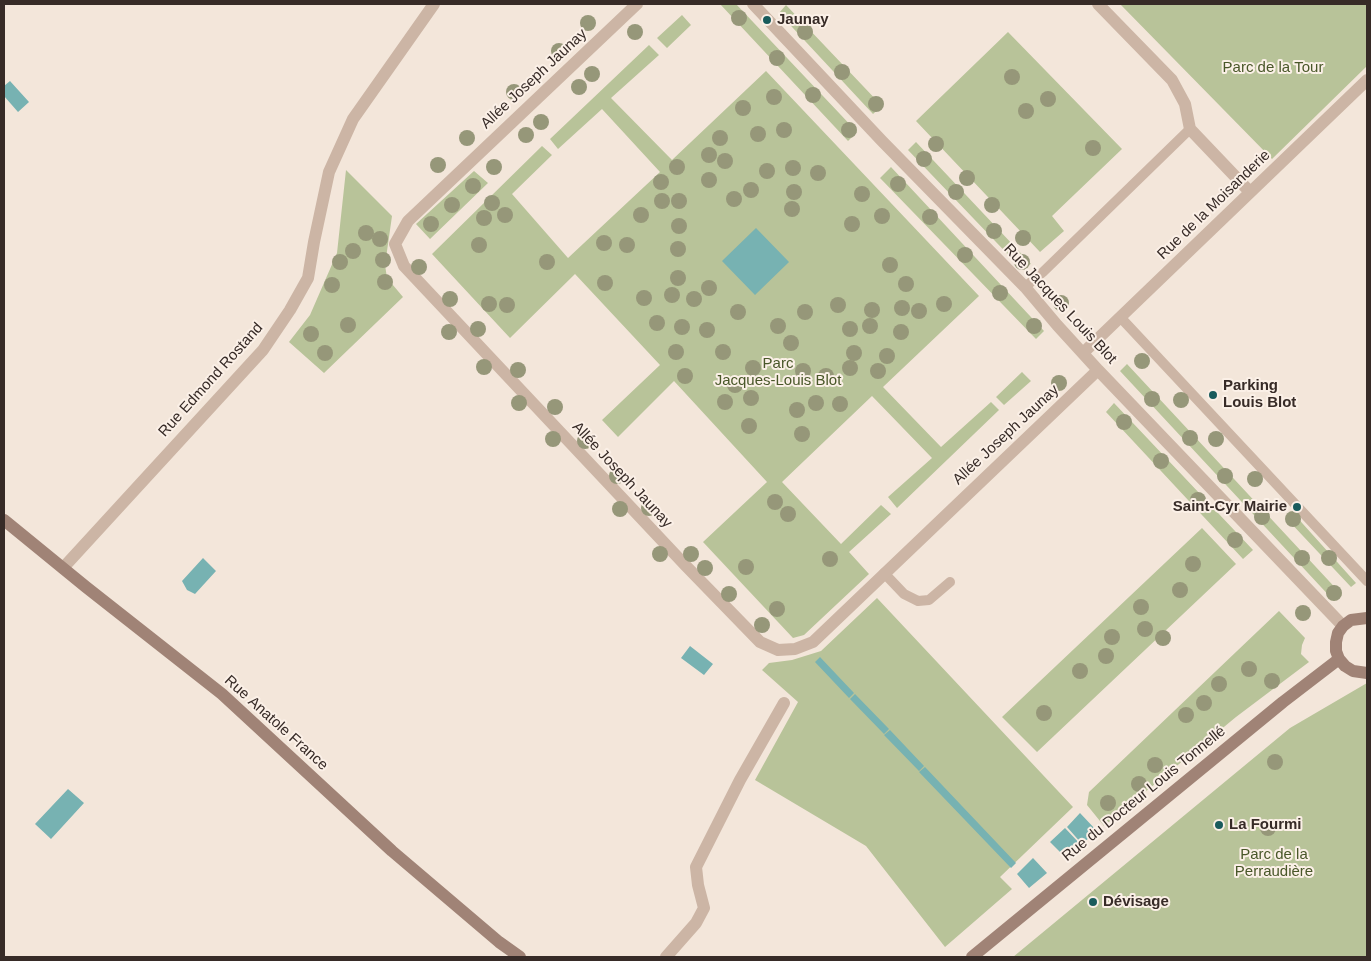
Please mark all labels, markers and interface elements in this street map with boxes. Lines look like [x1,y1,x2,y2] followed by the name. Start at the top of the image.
[777,11,829,29] place label: Jaunay
[761,14,773,26] marker: Jaunay
[477,25,591,133] street label: Allée Joseph Jaunay
[1223,59,1323,77] park label: Parc de la Tour
[1154,146,1274,264] street label: Rue de la Moisanderie
[1000,240,1120,368] street label: Rue Jacques Louis Blot
[155,319,267,441] street label: Rue Edmond Rostand
[715,355,841,390] park label: Parc Jacques-Louis Blot
[1223,377,1296,412] place label: Parking Louis Blot
[949,381,1063,489] street label: Allée Joseph Jaunay
[1207,389,1219,401] marker: Parking Louis Blot
[568,418,676,532] street label: Allée Joseph Jaunay
[1173,498,1287,516] place label: Saint-Cyr Mairie
[1291,501,1303,513] marker: Saint-Cyr Mairie
[220,672,332,774] street label: Rue Anatole France
[1059,722,1229,866] street label: Rue du Docteur Louis Tonnellé
[1229,816,1302,834] place label: La Fourmi
[1213,819,1225,831] marker: La Fourmi
[1235,846,1313,881] park label: Parc de la Perraudière
[1103,893,1169,911] place label: Dévisage
[1087,896,1099,908] marker: Dévisage

